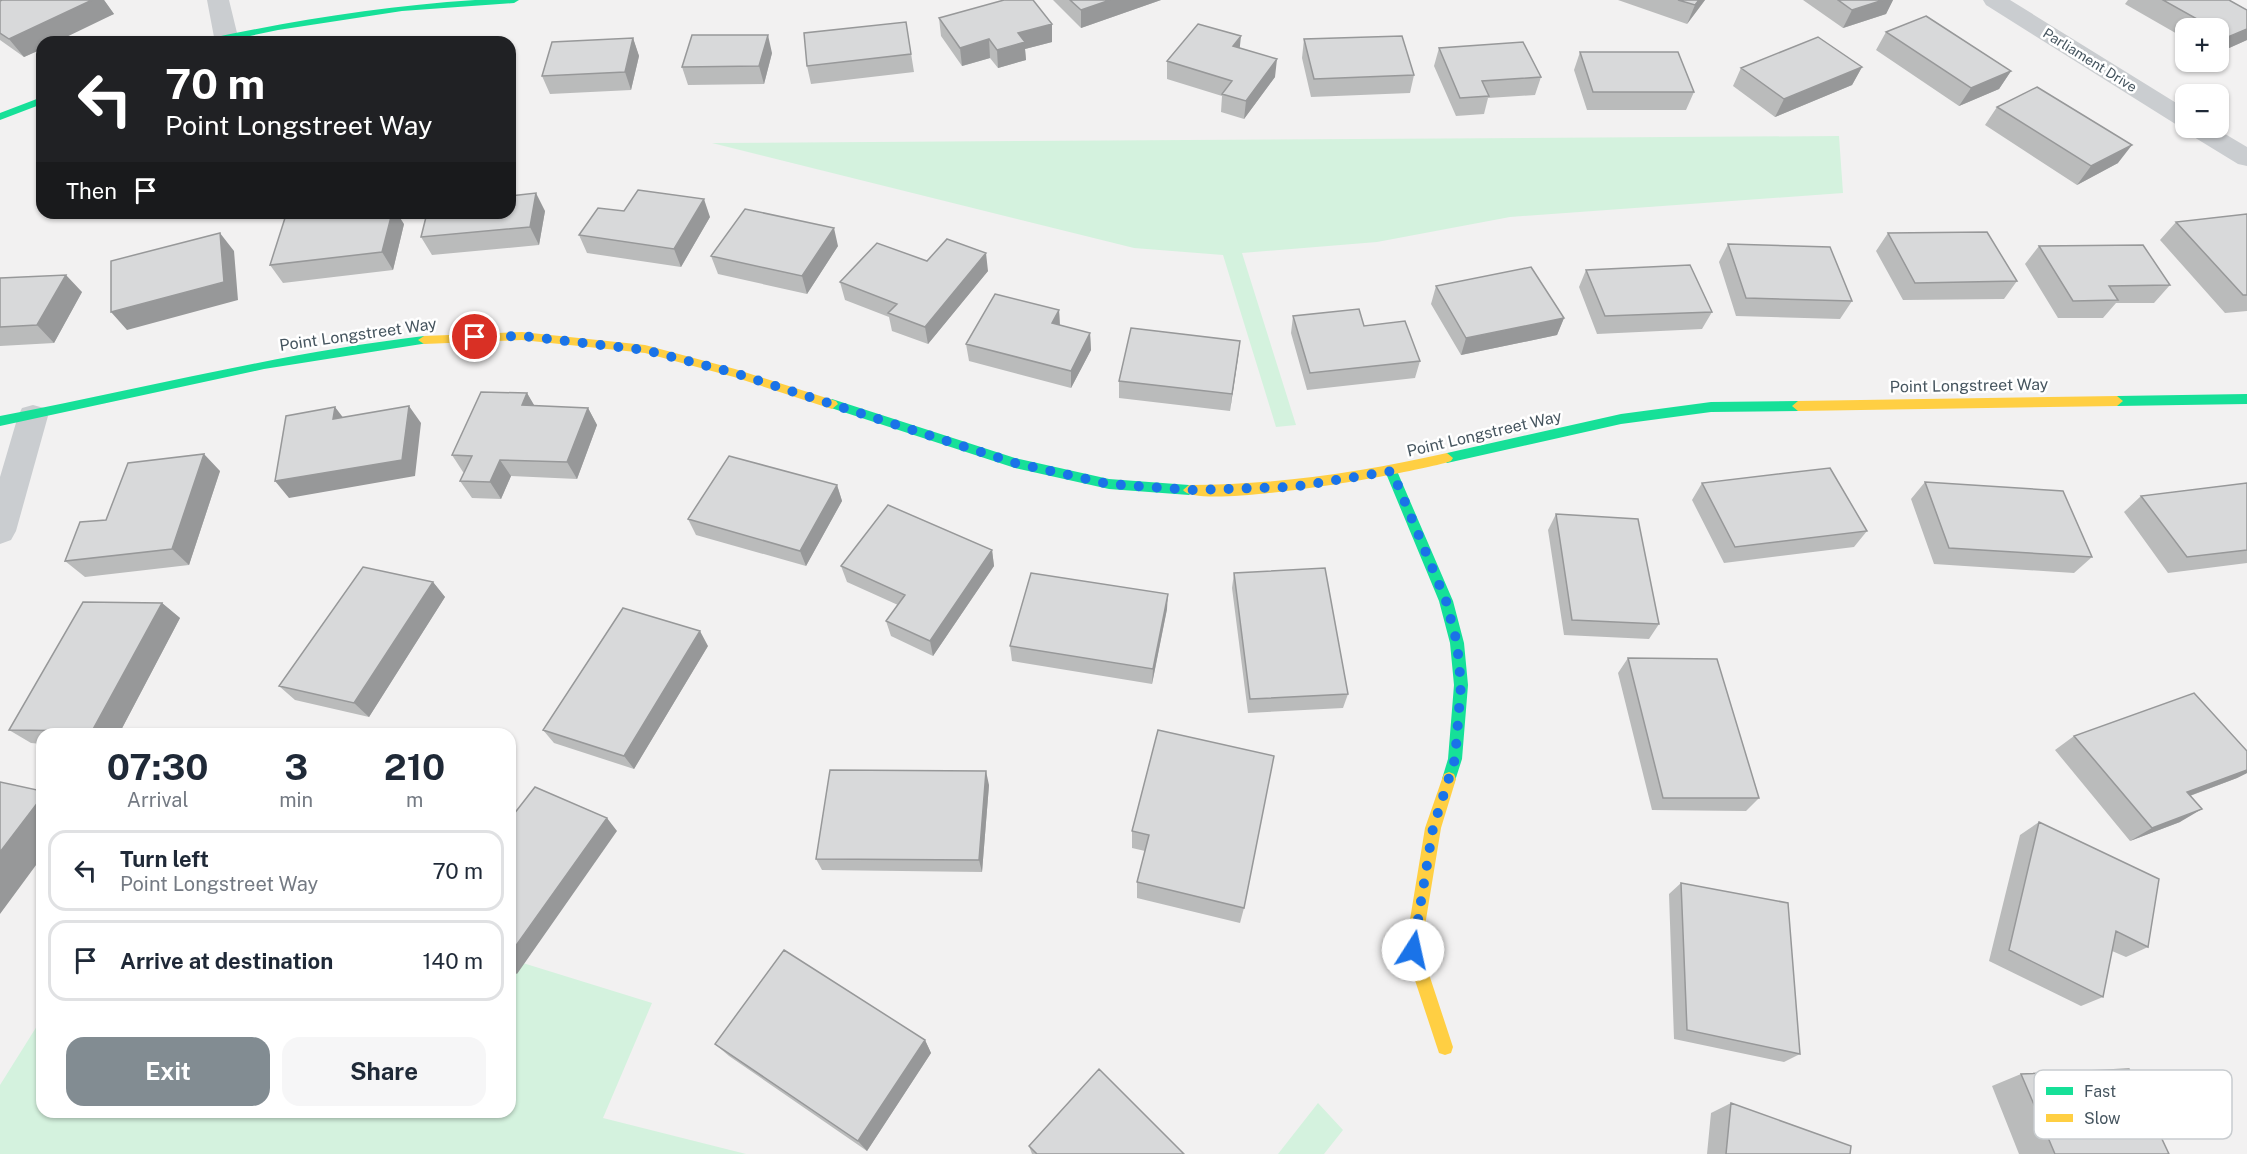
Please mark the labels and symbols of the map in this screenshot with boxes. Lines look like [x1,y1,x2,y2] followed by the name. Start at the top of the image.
[2040,25,2140,95] street label: Parliament Drive
[449,311,500,362] pin
[278,314,438,355] street label: Point Longstreet Way
[1890,375,2049,396] street label: Point Longstreet Way
[1405,406,1564,461] street label: Point Longstreet Way
[1381,918,1445,982] position arrow
[2034,1070,2232,1139] legend
[2084,1082,2116,1101] text: Fast
[2084,1109,2121,1128] text: Slow

